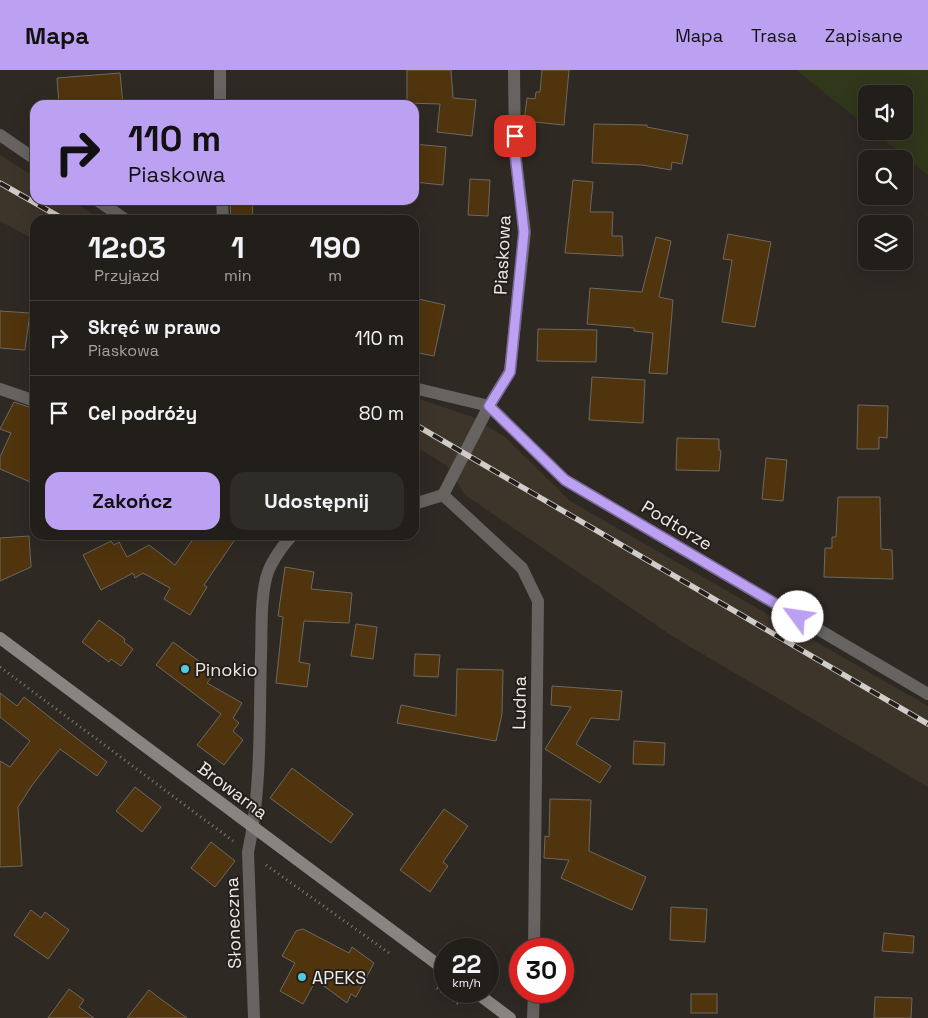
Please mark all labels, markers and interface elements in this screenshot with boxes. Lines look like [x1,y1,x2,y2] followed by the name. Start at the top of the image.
[25,20,89,51] text: Mapa
[675,24,723,47] text: Mapa
[751,24,797,47] text: Trasa
[825,24,903,47] text: Zapisane
[858,85,913,270] map controls
[858,85,913,140] button: sound
[494,115,536,157] pin
[128,117,221,161] text: 110 m
[45,120,110,185] icon: right
[501,122,529,150] icon: arrive
[858,150,913,205] button: search
[128,160,226,188] text: Piaskowa
[488,215,516,295] street label: Piaskowa
[858,215,913,270] button: layers
[88,228,166,267] text: 12:03
[231,228,245,267] text: 1
[309,228,361,267] text: 190
[94,265,160,286] text: Przyjazd
[224,265,251,286] text: min
[328,265,342,286] text: m
[88,315,221,340] text: Skręć w prawo
[45,324,73,352] icon: right
[355,326,404,351] text: 110 m
[88,340,159,361] text: Piaskowa
[45,399,73,427] icon: arrive
[88,401,197,426] text: Cel podróży
[359,401,404,426] text: 80 m
[45,472,220,530] button: Zakończ
[230,472,404,530] button: Udostępnij
[637,495,717,555] street label: Podtorze
[771,590,823,642] position arrow
[195,658,258,681] place label: Pinokio
[179,663,191,675] marker: Pinokio
[507,676,531,730] street label: Ludna
[193,756,273,824] street label: Browarna
[220,877,246,969] street label: Słoneczna
[509,938,574,1003] speed limit sign: 30
[452,948,481,980] text: 22
[312,966,366,989] place label: APEKS
[296,971,308,983] marker: APEKS
[452,975,481,991] text: km/h

